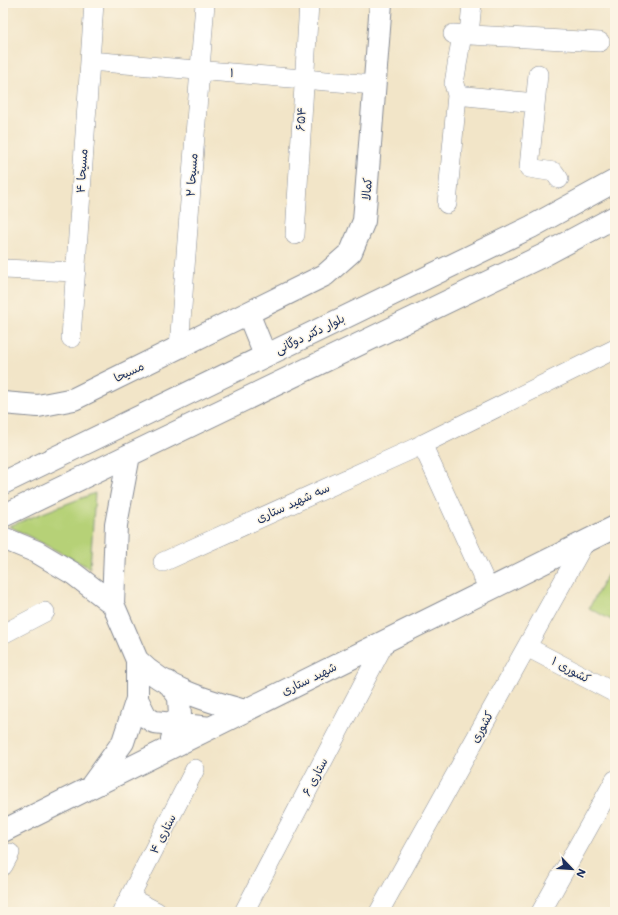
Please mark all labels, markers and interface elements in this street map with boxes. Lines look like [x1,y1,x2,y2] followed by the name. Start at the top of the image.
[229,64,235,80] street label: ۱
[291,106,309,132] street label: ۶۵۴
[71,148,91,194] street label: مسيحا ۴
[181,153,201,197] street label: مسيحا ۲
[357,177,375,201] street label: کمالا
[272,309,347,358] street label: بلوار دکتر دوگانی
[111,357,146,385] street label: مسیحا
[253,479,332,525] street label: سه شهید ستاری
[549,652,594,686] street label: کشوری ۱
[278,658,339,698] street label: شهید ستاری
[466,708,496,745] street label: کشوری
[298,755,331,798] street label: ستاری ۶
[145,811,179,856] street label: ستاری ۴
[552,849,592,889] north arrow
[573,866,590,880] text: N

